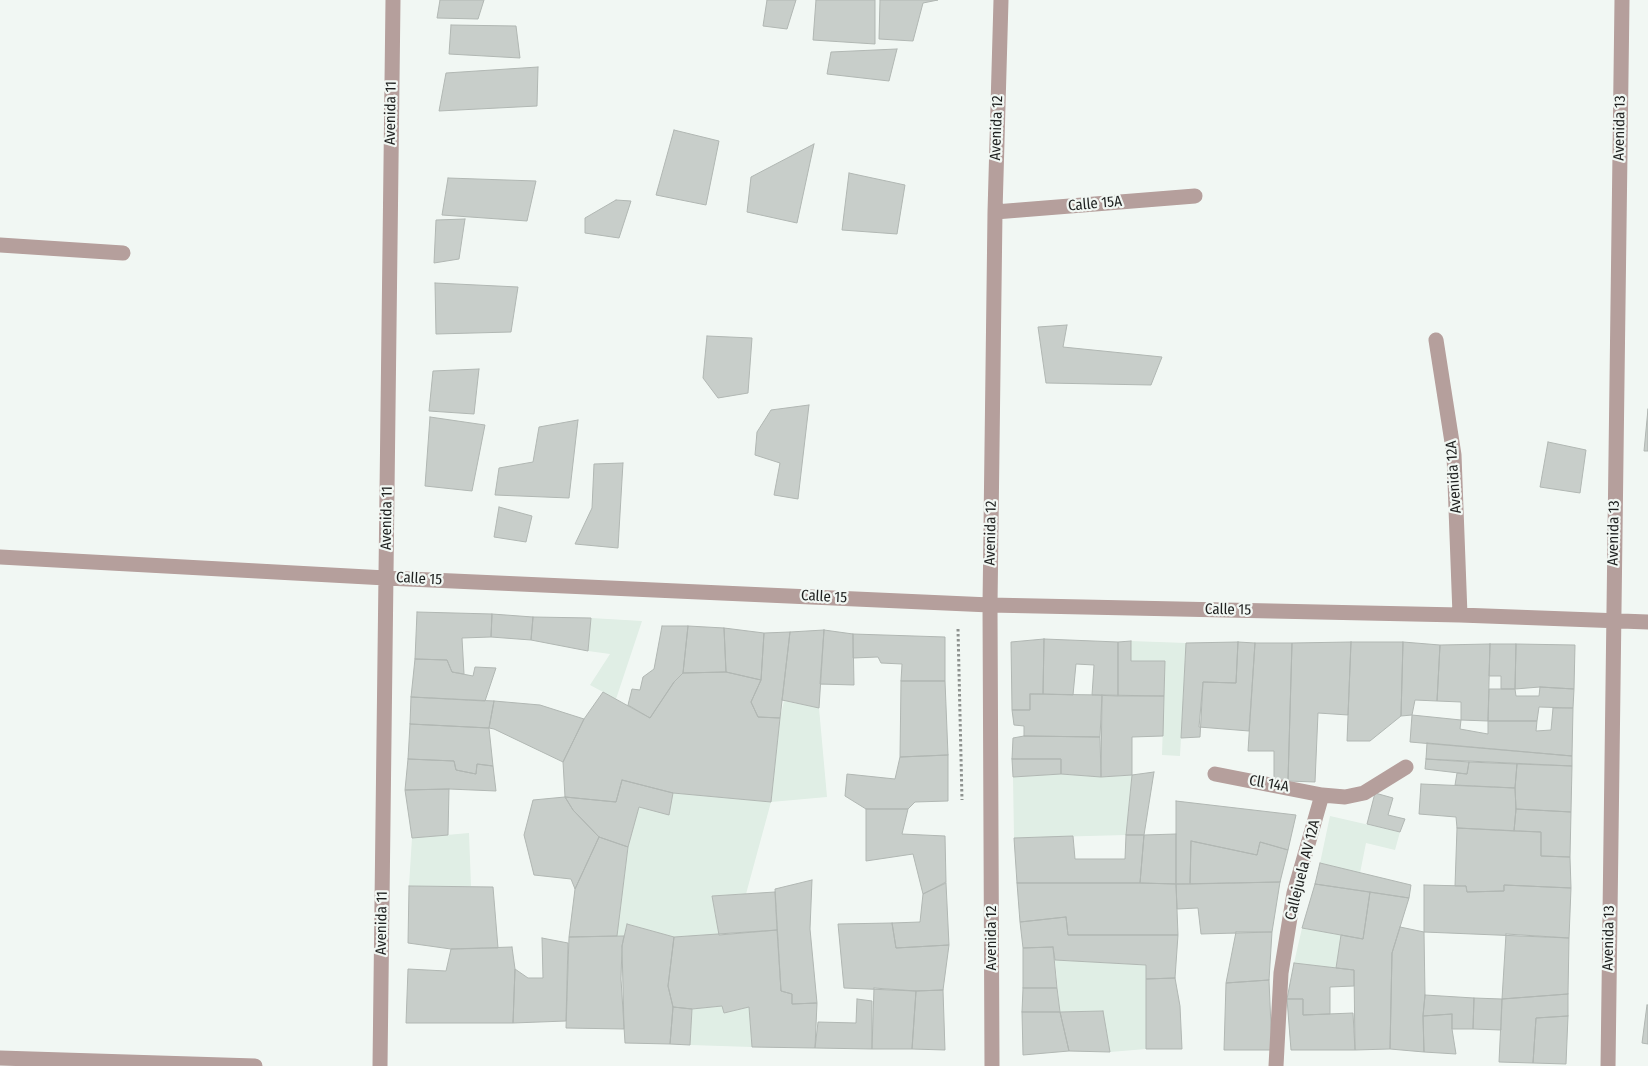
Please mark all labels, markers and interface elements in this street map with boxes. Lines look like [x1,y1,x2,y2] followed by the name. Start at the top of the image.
[381,81,401,145] street label: Avenida 11
[987,95,1007,161] street label: Avenida 12
[1610,95,1630,161] street label: Avenida 13
[1067,193,1123,215] street label: Calle 15A
[1442,440,1466,514] street label: Avenida 12A
[377,486,397,550] street label: Avenida 11
[981,500,1001,566] street label: Avenida 12
[1604,500,1624,566] street label: Avenida 13
[395,569,443,589] street label: Calle 15
[800,587,848,607] street label: Calle 15
[1205,601,1251,619] street label: Calle 15
[1248,772,1290,796] street label: Cll 14A
[1282,818,1324,922] street label: Callejuela AV 12A
[372,891,392,955] street label: Avenida 11
[1599,905,1619,971] street label: Avenida 13
[983,906,1001,970] street label: Avenida 12

